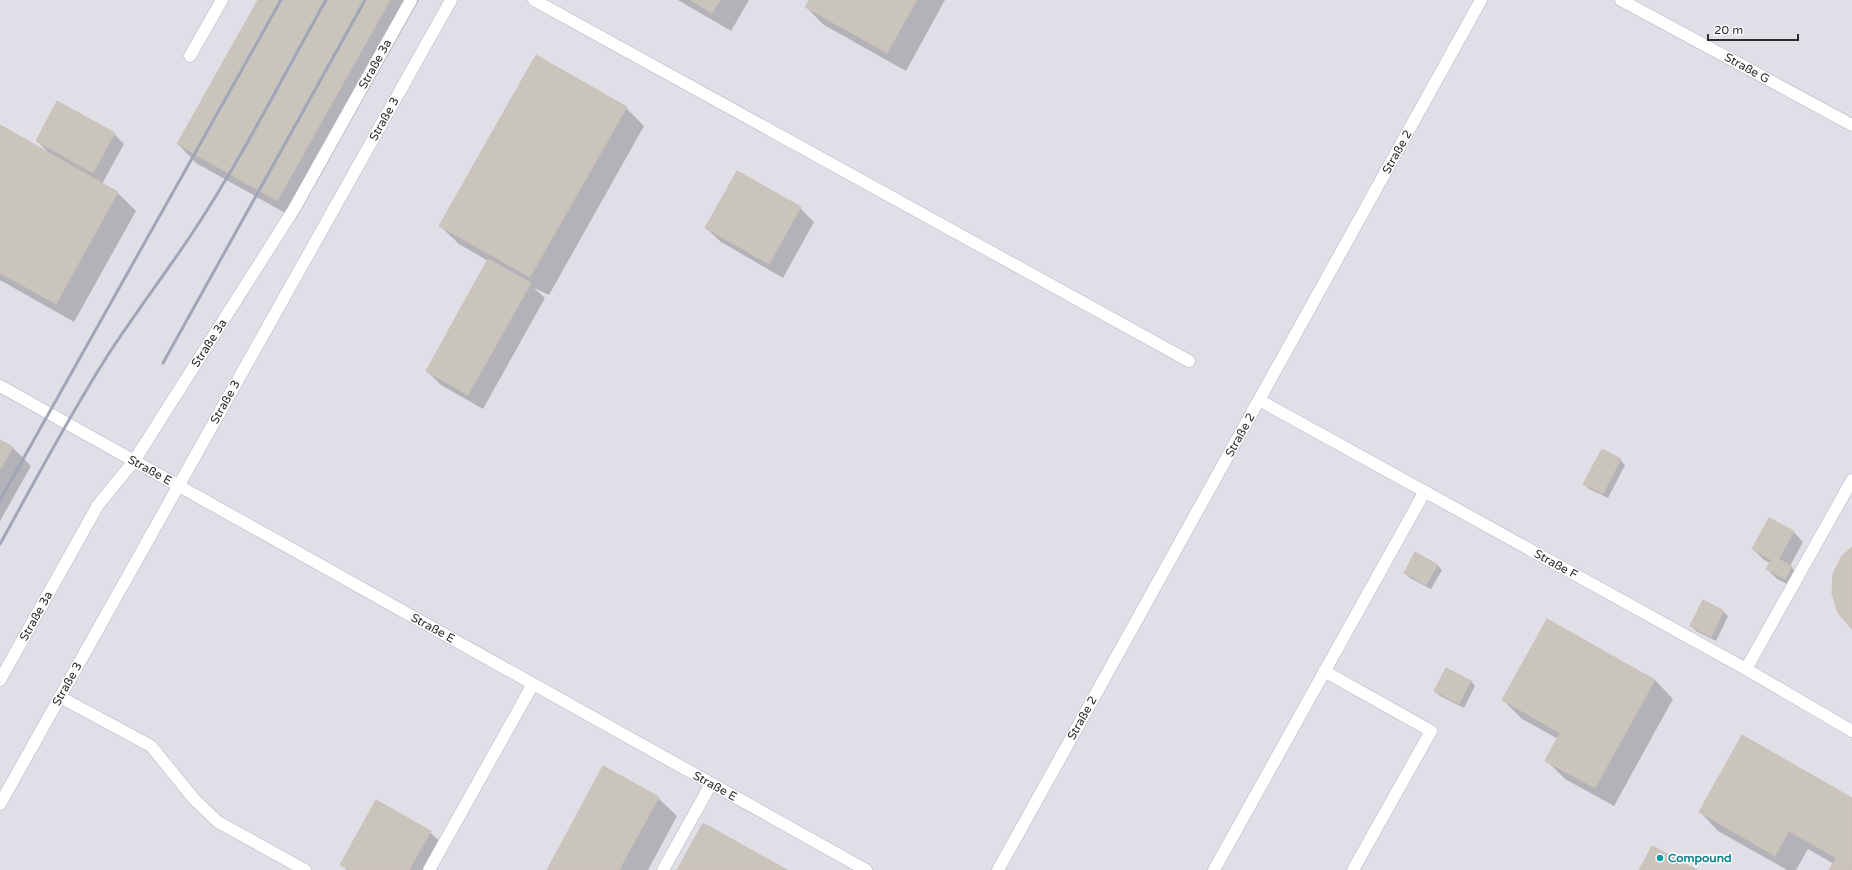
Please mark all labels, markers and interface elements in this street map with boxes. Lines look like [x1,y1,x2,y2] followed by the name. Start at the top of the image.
[1708,16,1798,42] scale bar
[1714,23,1743,37] text: 20 m
[356,37,394,91] street label: Straße 3a
[1722,50,1772,86] street label: Straße G
[366,95,402,143] street label: Straße 3
[1379,128,1415,176] street label: Straße 2
[188,316,230,370] street label: Straße 3a
[207,378,243,426] street label: Straße 3
[1222,411,1258,459] street label: Straße 2
[126,452,175,488] street label: Straße E
[1532,546,1580,582] street label: Straße F
[17,589,55,643] street label: Straße 3a
[409,610,458,646] street label: Straße E
[49,660,85,708] street label: Straße 3
[1064,694,1100,742] street label: Straße 2
[691,768,740,804] street label: Straße E
[1668,851,1732,866] place label: Compound
[1655,853,1665,863] marker: Compound

